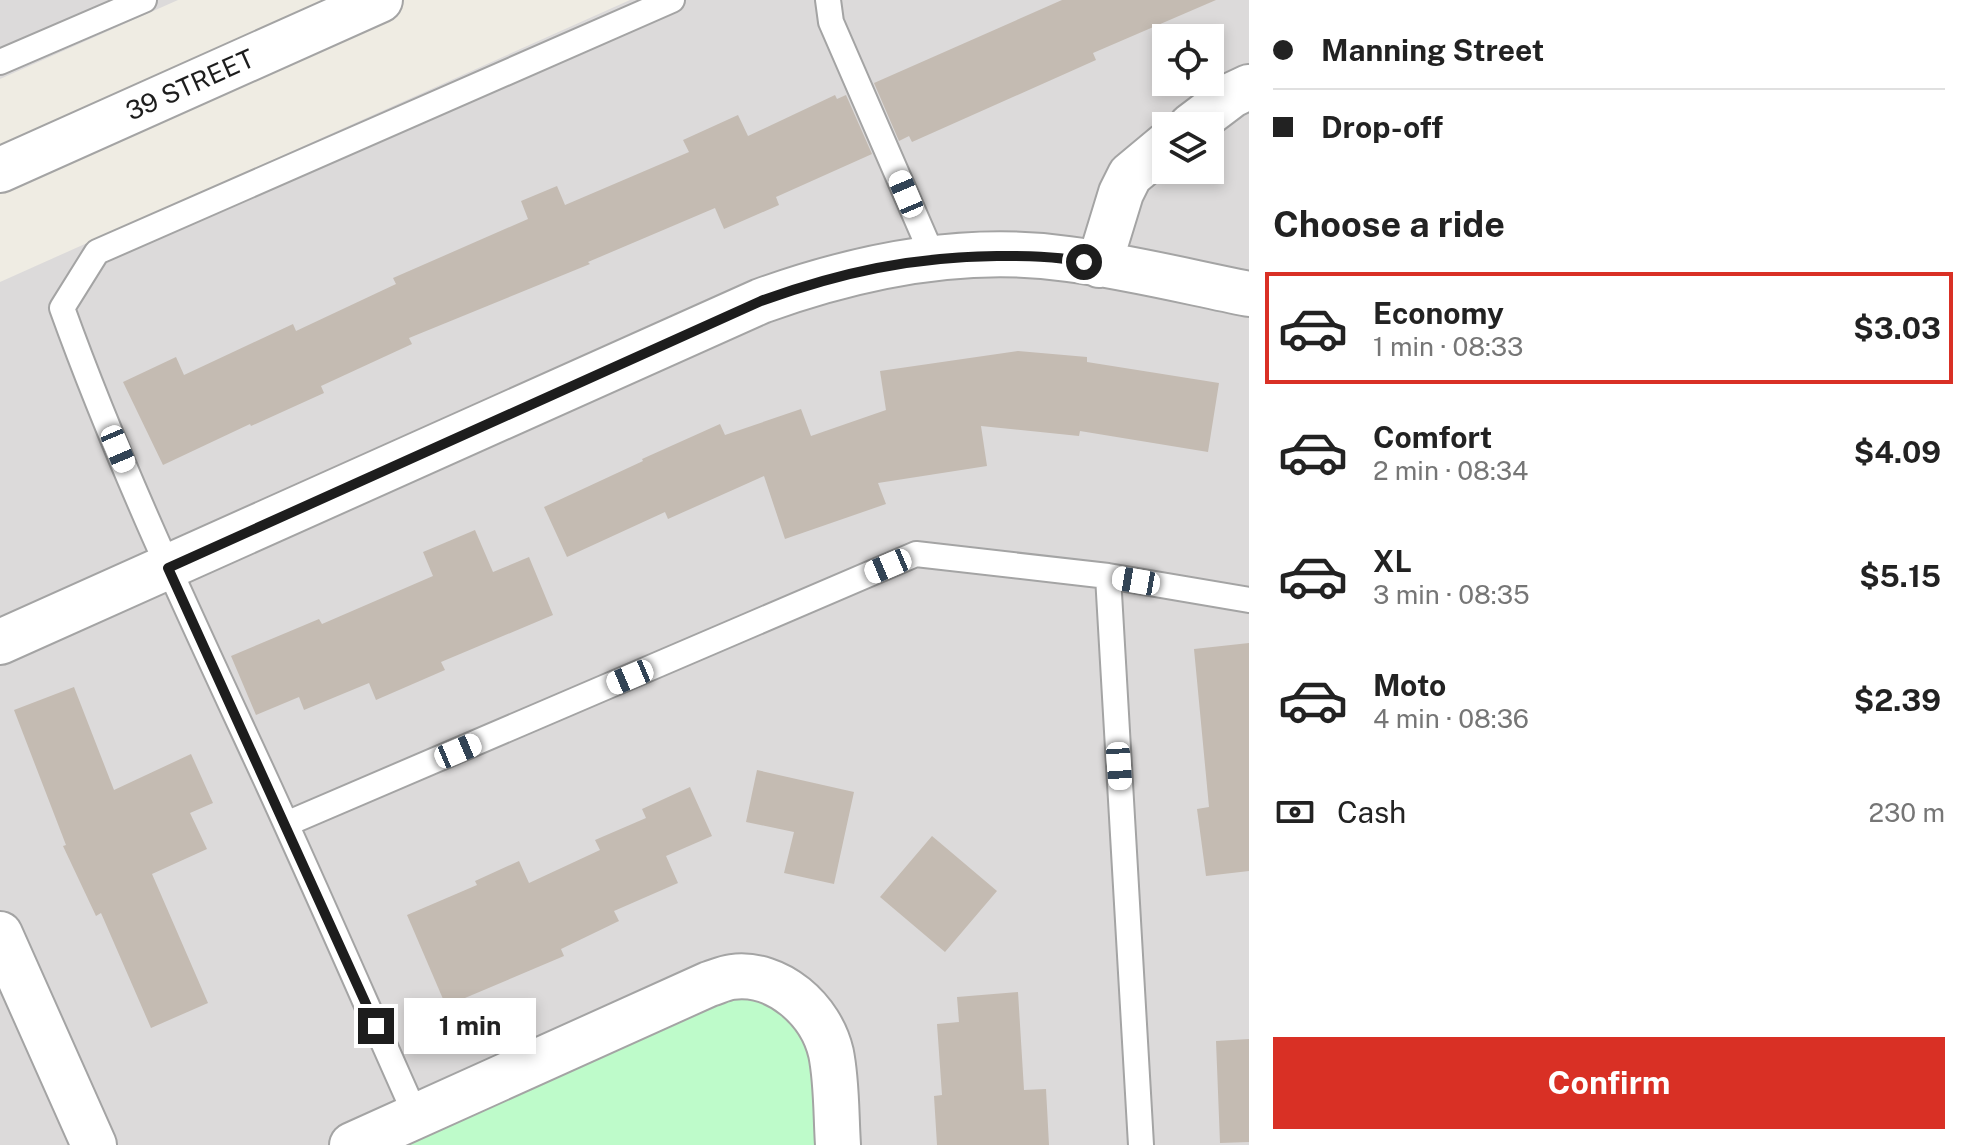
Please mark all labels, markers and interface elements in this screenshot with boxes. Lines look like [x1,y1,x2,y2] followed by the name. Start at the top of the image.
[1152,24,1224,184] map controls
[1152,24,1224,96] button: locate
[1321,32,1544,68] text: Manning Street
[121,43,259,127] street label: 39 STREET
[1321,109,1443,145] text: Drop-off
[1152,112,1224,184] button: layers
[886,167,926,221] car
[1273,203,1505,245] text: Choose a ride
[1066,244,1102,280] route start
[1277,292,1349,364] icon: car
[1373,295,1504,331] text: Economy
[1853,310,1941,346] text: $3.03
[1373,331,1523,362] text: 1 min · 08:33
[1277,416,1349,488] icon: car
[1373,419,1492,455] text: Comfort
[98,422,138,476] car
[1854,434,1941,470] text: $4.09
[1373,455,1528,486] text: 2 min · 08:34
[1277,540,1349,612] icon: car
[1373,543,1412,579] text: XL
[861,546,915,586] car
[1859,558,1941,594] text: $5.15
[1110,565,1162,597] car
[1373,579,1530,610] text: 3 min · 08:35
[603,657,657,697] car
[1277,664,1349,736] icon: car
[1373,667,1446,703] text: Moto
[1854,682,1941,718] text: $2.39
[1373,703,1529,734] text: 4 min · 08:36
[431,731,485,771] car
[1105,741,1133,791] car
[1273,790,1317,834] icon: cash
[1337,794,1406,830] text: Cash
[1869,797,1945,828] text: 230 m
[404,998,536,1054] callout: 1 min
[358,1008,394,1044] route end
[439,1010,501,1041] text: 1 min
[1273,1037,1945,1129] button: Confirm

